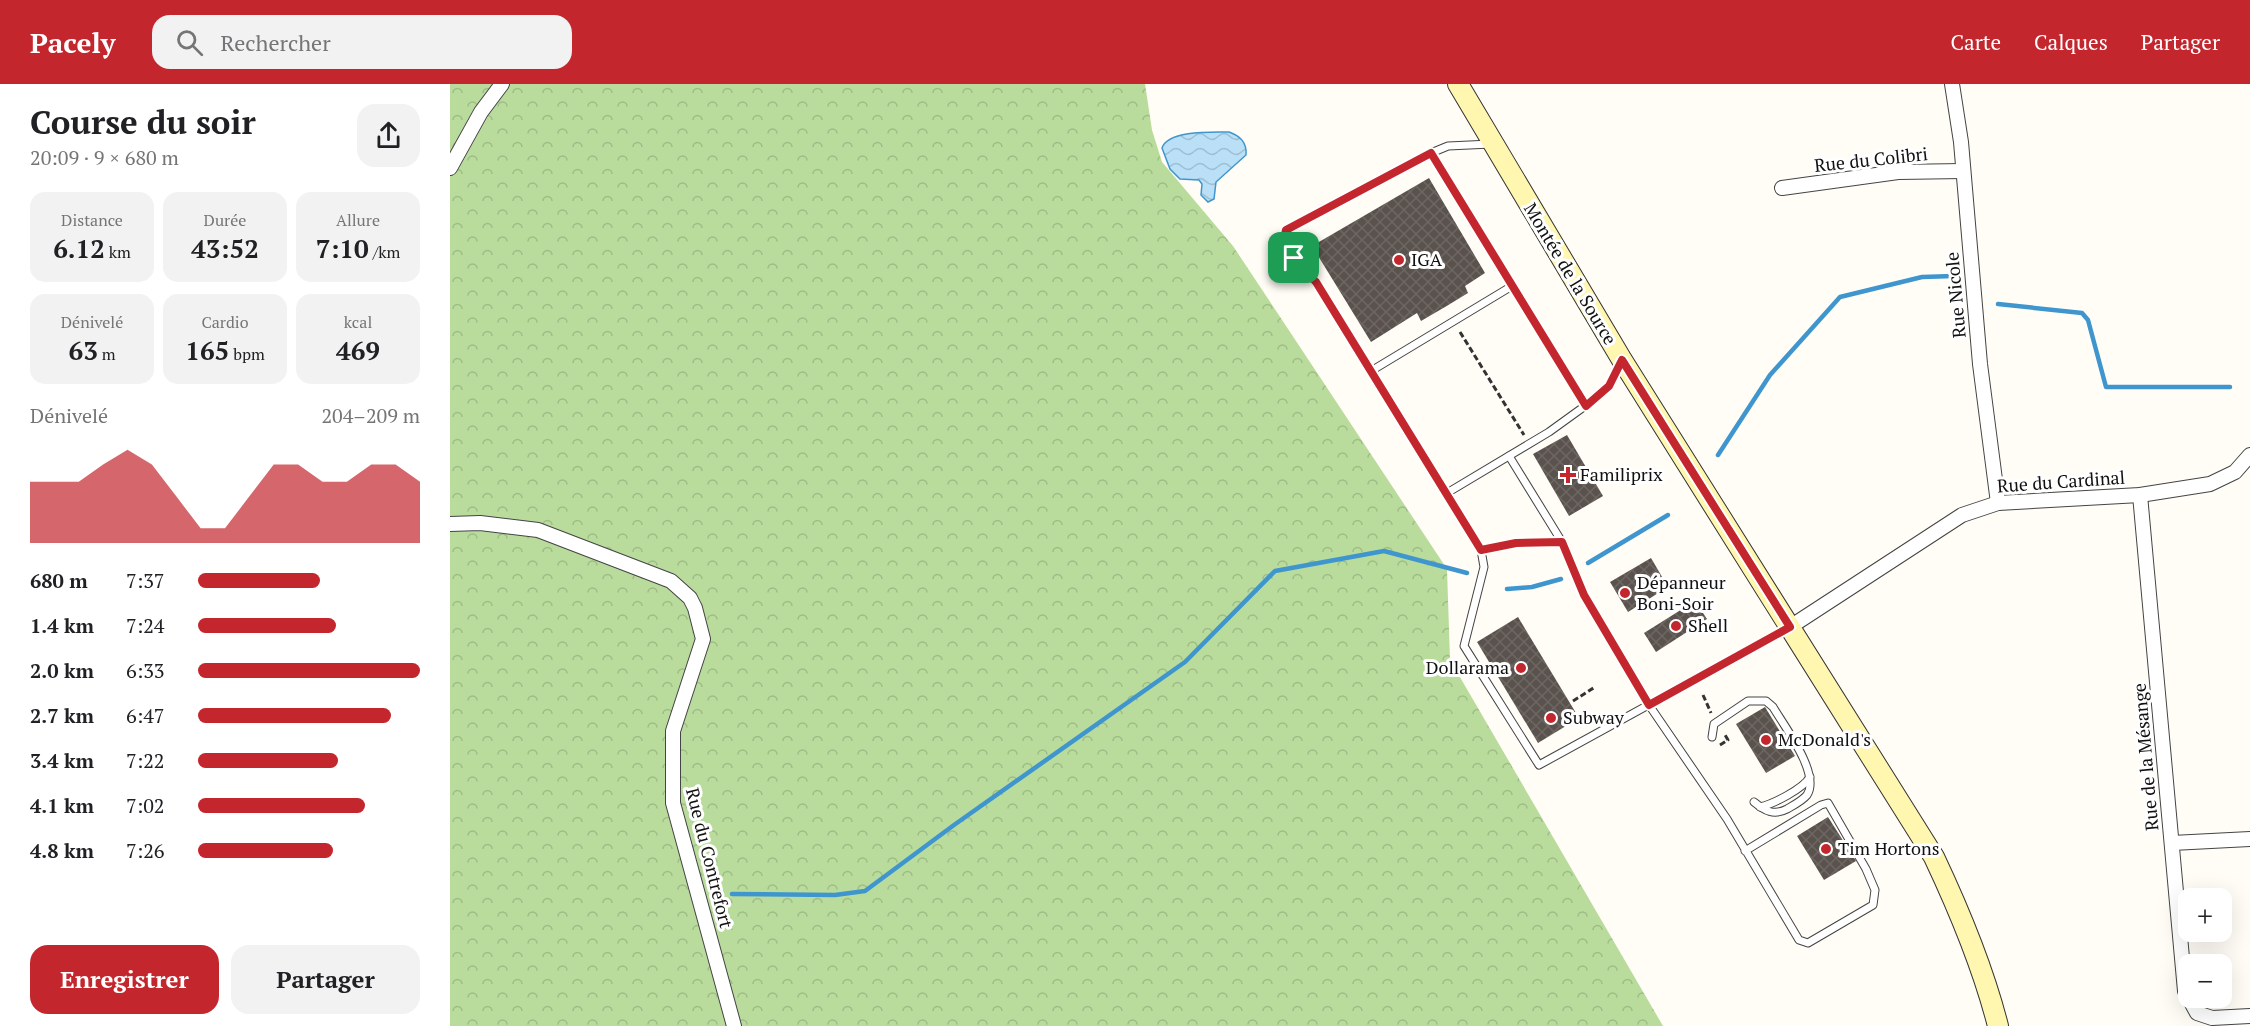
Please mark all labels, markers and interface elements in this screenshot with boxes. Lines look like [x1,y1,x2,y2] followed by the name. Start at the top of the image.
[152,15,572,69] search box
[30,24,116,61] text: Pacely
[173,26,206,59] icon: search
[221,28,331,57] text: Rechercher
[1951,28,2001,56] text: Carte
[2034,28,2108,56] text: Calques
[2141,28,2220,56] text: Partager
[30,100,256,143] text: Course du soir
[357,104,420,167] button: share
[1813,141,1929,177] street label: Rue du Colibri
[30,144,179,171] text: 20:09 · 9 × 680 m
[1519,198,1623,349] street label: Montée de la Source
[61,209,123,231] text: Distance
[204,209,246,231] text: Durée
[336,209,380,231] text: Allure
[53,231,105,265] text: 6.12
[191,231,259,265] text: 43:52
[316,231,369,265] text: 7:10
[1268,232,1319,283] pin
[105,241,131,263] text: km
[369,241,400,263] text: /km
[1277,241,1310,274] icon: arrive
[1411,247,1443,271] place label: IGA
[1939,251,1971,339] street label: Rue Nicole
[1392,253,1406,267] marker: IGA
[61,311,123,333] text: Dénivelé
[201,311,249,333] text: Cardio
[344,311,372,333] text: kcal
[68,333,98,367] text: 63
[185,333,229,367] text: 165
[336,333,380,367] text: 469
[98,343,116,365] text: m
[229,343,265,365] text: bpm
[30,402,108,429] text: Dénivelé
[321,402,420,429] text: 204–209 m
[1580,462,1663,486] place label: Familiprix
[1996,465,2126,497] street label: Rue du Cardinal
[1561,468,1575,482] marker: Familiprix
[30,567,88,594] text: 680 m
[126,567,165,594] text: 7:37
[1637,570,1726,615] place label: Dépanneur Boni-Soir
[1618,586,1632,600] marker: Dépanneur Boni-Soir
[30,612,94,639] text: 1.4 km
[126,612,165,639] text: 7:24
[1688,613,1728,637] place label: Shell
[1669,619,1683,633] marker: Shell
[1426,655,1509,679] place label: Dollarama
[30,657,94,684] text: 2.0 km
[126,657,165,684] text: 6:33
[1514,661,1528,675] marker: Dollarama
[2127,682,2163,832] street label: Rue de la Mésange
[30,702,94,729] text: 2.7 km
[126,702,165,729] text: 6:47
[1563,705,1625,729] place label: Subway
[1544,711,1558,725] marker: Subway
[1778,727,1871,751] place label: McDonald's
[1759,733,1773,747] marker: McDonald's
[30,747,94,774] text: 3.4 km
[126,747,165,774] text: 7:22
[681,785,739,931] street label: Rue du Contrefort
[30,792,94,819] text: 4.1 km
[126,792,165,819] text: 7:02
[1838,836,1940,860] place label: Tim Hortons
[30,837,94,864] text: 4.8 km
[126,837,165,864] text: 7:26
[1819,842,1833,856] marker: Tim Hortons
[2178,888,2232,1008] map controls
[2178,888,2232,942] button: +
[30,945,219,1014] button: Enregistrer
[231,945,420,1014] button: Partager
[2178,954,2232,1008] button: −

